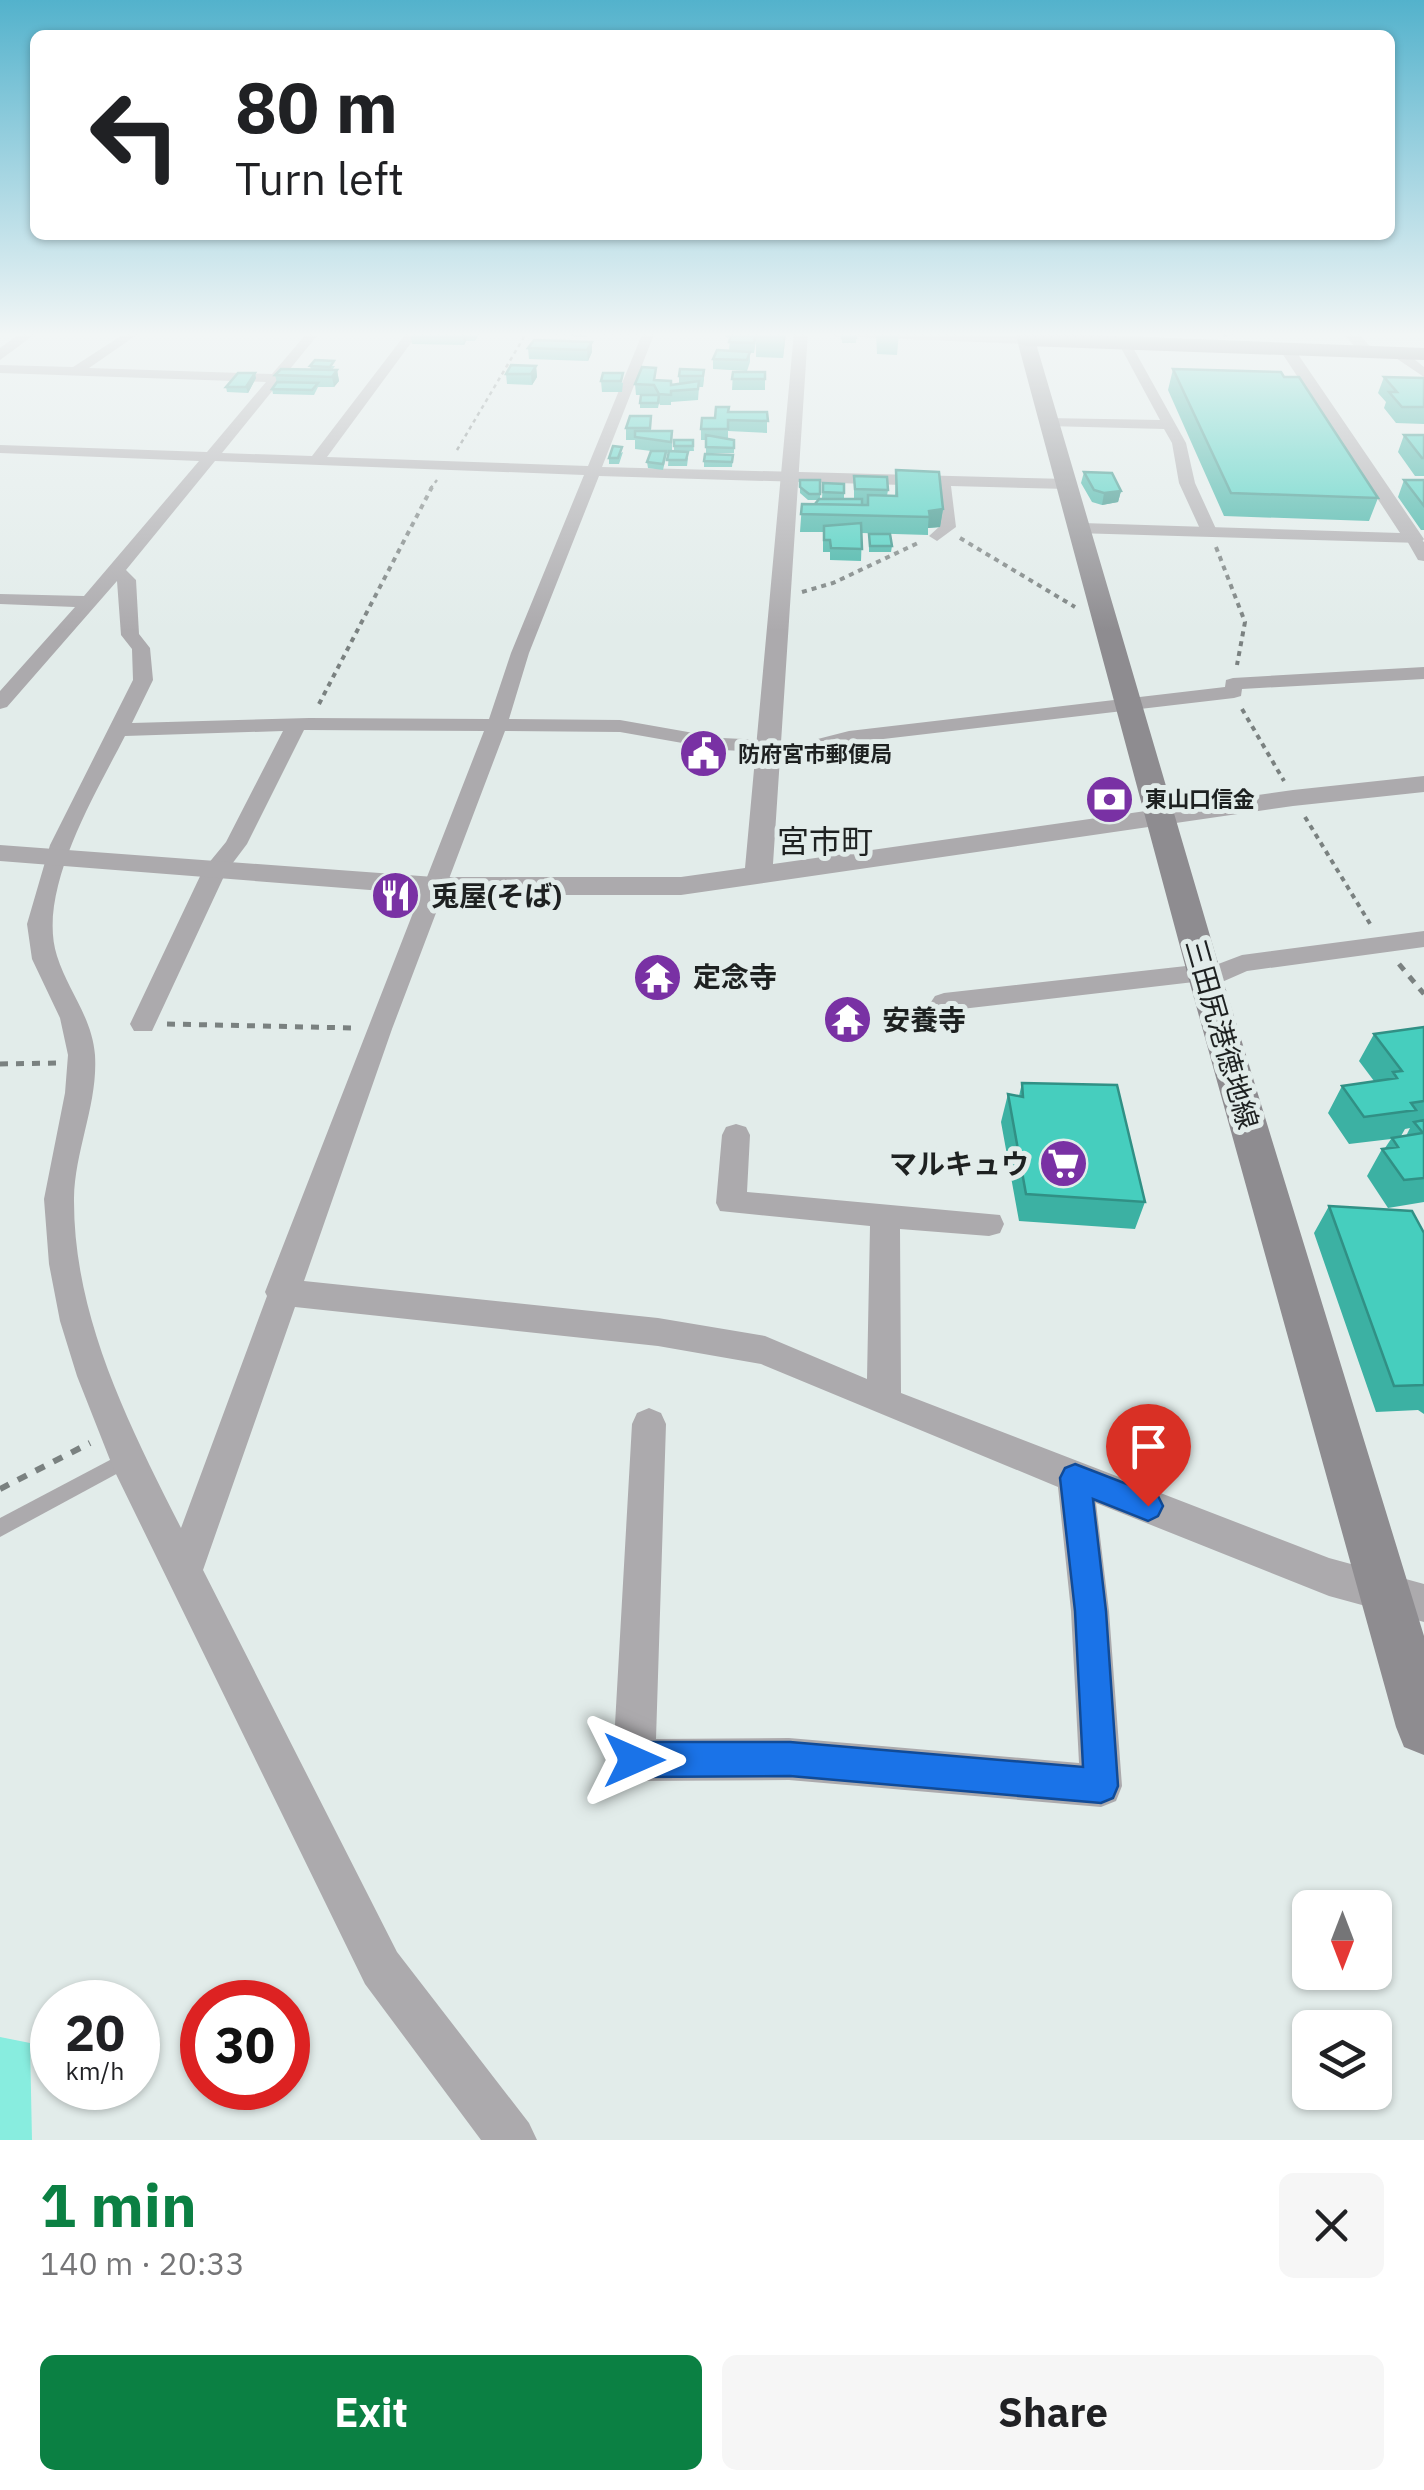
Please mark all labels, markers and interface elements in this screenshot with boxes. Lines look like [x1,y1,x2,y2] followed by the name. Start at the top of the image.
[235,61,398,152] text: 80 m
[70,70,200,200] icon: left
[235,149,404,207] text: Turn left
[677,728,729,780] public building icon: 防府宮市郵便局
[738,739,892,768] place label: 防府宮市郵便局
[1084,773,1136,825] bank icon: 東山口信金
[1145,784,1255,813] place label: 東山口信金
[777,820,873,862] district label: 宮市町
[370,870,422,922] restaurant icon: 兎屋(そば)
[431,877,562,914] place label: 兎屋(そば)
[1178,935,1267,1133] street label: 三田尻港徳地線
[632,951,684,1003] temple icon: 定念寺
[693,958,777,995] place label: 定念寺
[821,994,873,1046] temple icon: 安養寺
[882,1001,966,1038] place label: 安養寺
[1038,1138,1090,1190] supermarket icon: マルキュウ
[889,1145,1029,1182] place label: マルキュウ
[1106,1404,1191,1507] pin
[1121,1419,1176,1474] icon: arrive
[582,1708,686,1812] position arrow
[1292,1890,1392,1990] north arrow
[1292,1890,1392,2110] map controls
[180,1980,310,2110] speed limit sign: 30
[65,2000,125,2065] text: 20
[1292,2010,1392,2110] button: layers
[66,2054,124,2087] text: km/h
[40,2165,197,2244] text: 1 min
[1279,2173,1384,2278] button: close
[40,2242,245,2284] text: 140 m · 20:33
[40,2355,702,2470] button: Exit
[722,2355,1384,2470] button: Share

